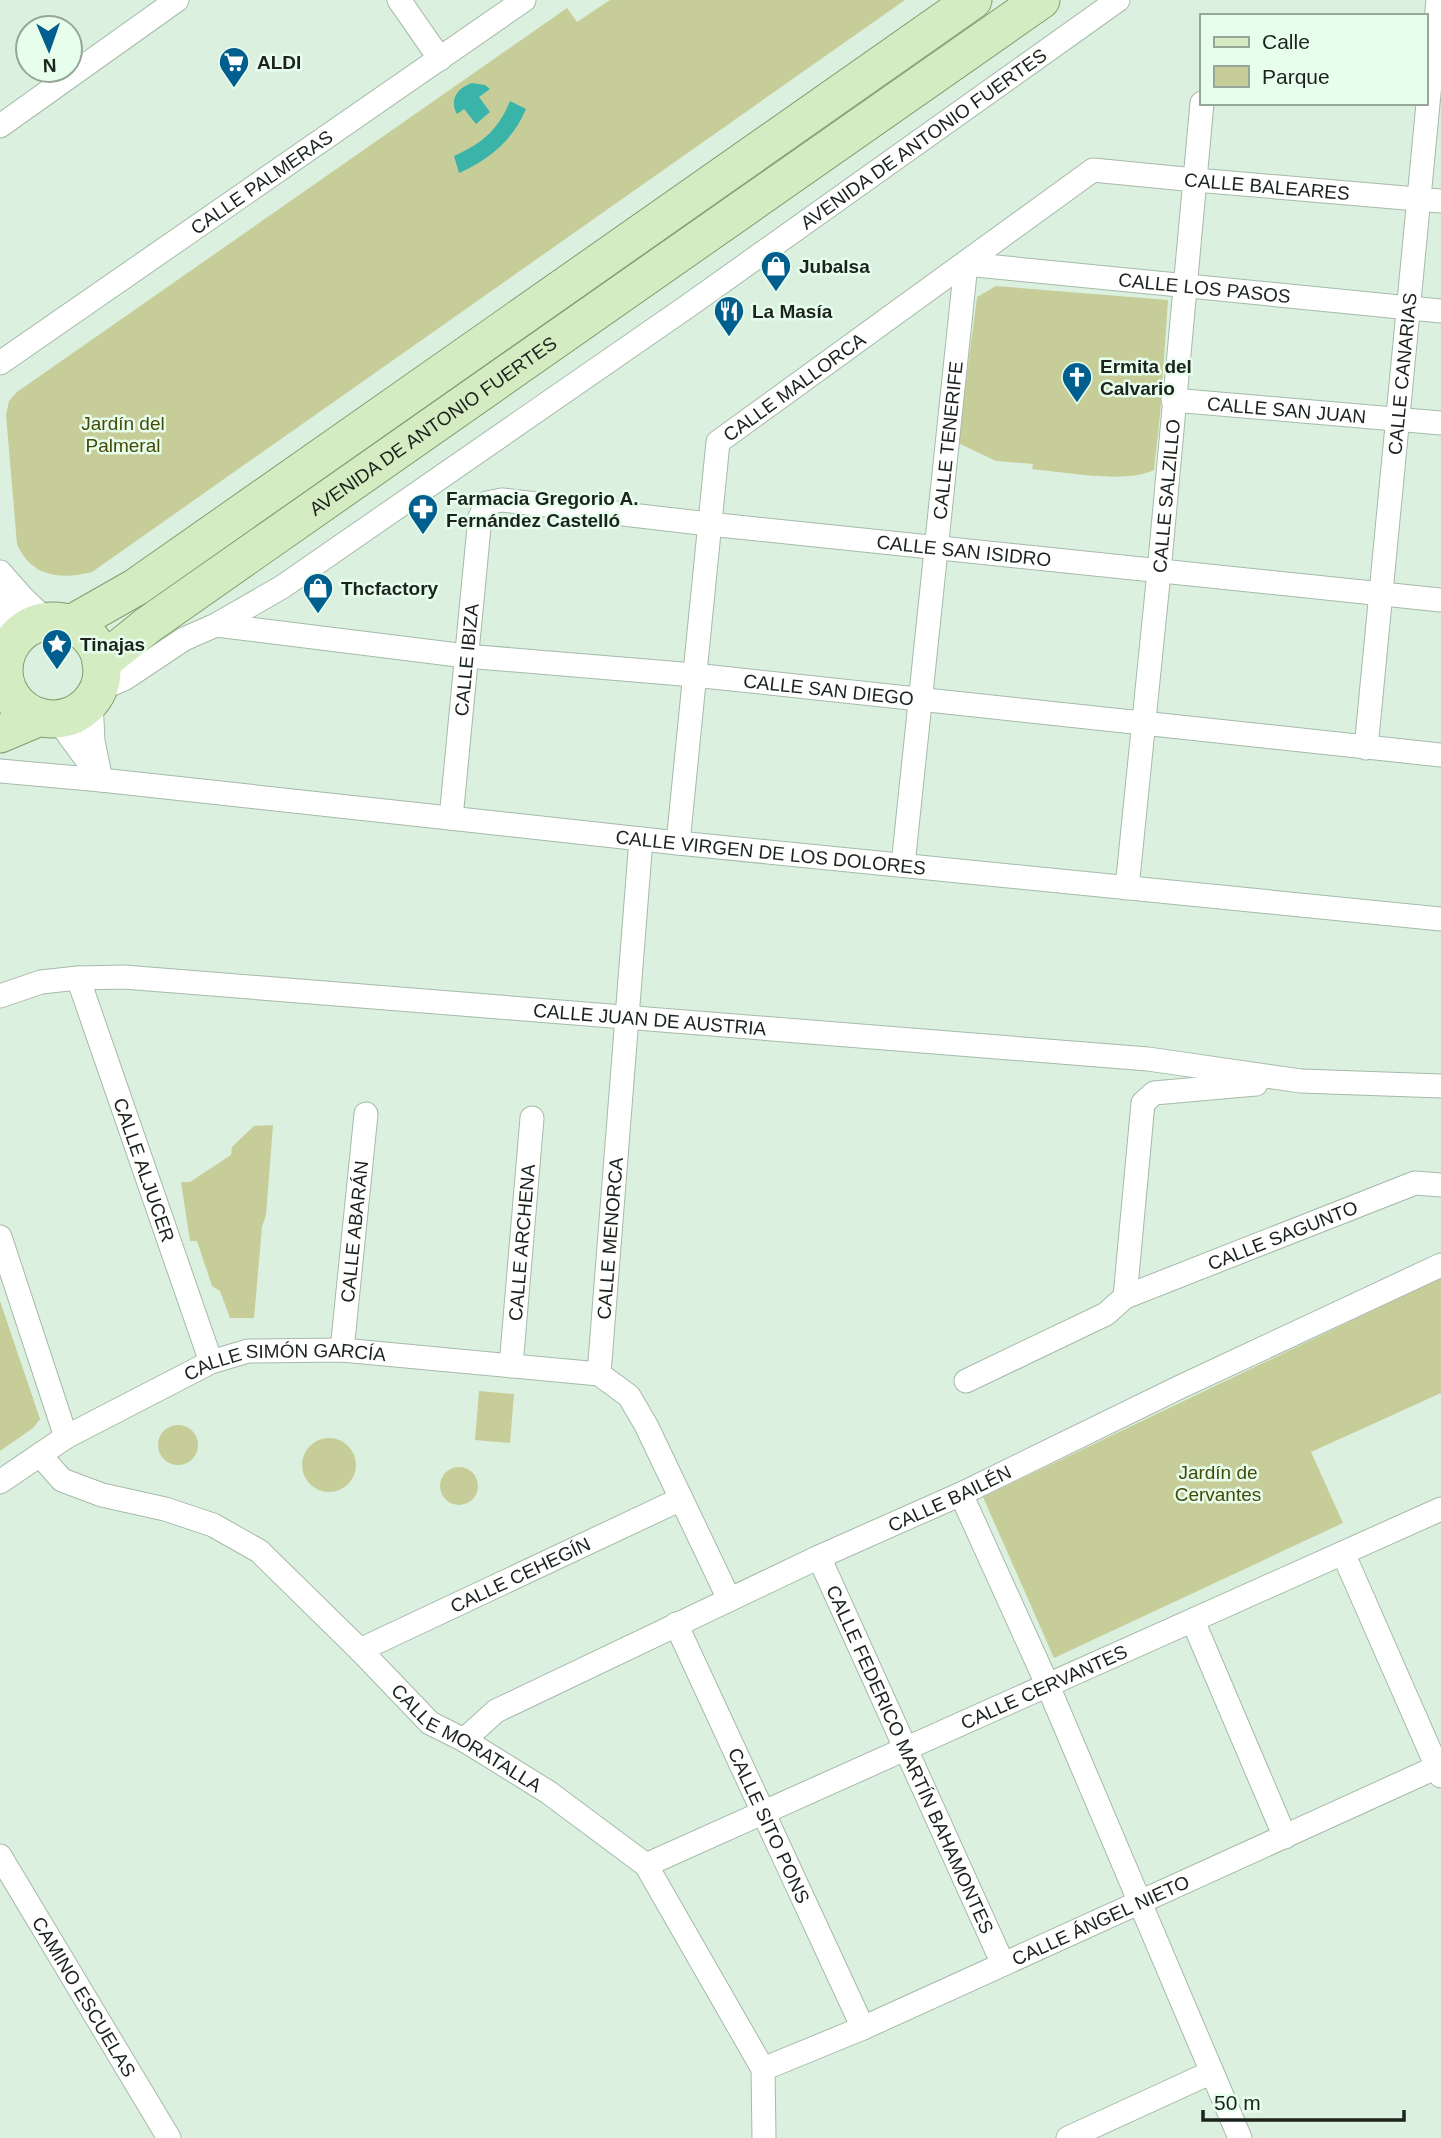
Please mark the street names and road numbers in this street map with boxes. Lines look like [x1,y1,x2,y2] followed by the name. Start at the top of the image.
[796,44,1050,233] street label: AVENIDA DE ANTONIO FUERTES
[186,126,336,238] street label: CALLE PALMERAS
[1183,169,1351,204] street label: CALLE BALEARES
[1117,269,1292,307] street label: CALLE LOS PASOS
[1384,292,1420,456] street label: CALLE CANARIAS
[719,328,869,445] street label: CALLE MALLORCA
[305,332,560,519] street label: AVENIDA DE ANTONIO FUERTES
[929,360,966,521] street label: CALLE TENERIFE
[1206,392,1367,427] street label: CALLE SAN JUAN
[1148,418,1183,574] street label: CALLE SALZILLO
[876,531,1052,570] street label: CALLE SAN ISIDRO
[450,602,482,717] street label: CALLE IBIZA
[742,670,915,709] street label: CALLE SAN DIEGO
[615,826,927,878] street label: CALLE VIRGEN DE LOS DOLORES
[533,999,767,1039] street label: CALLE JUAN DE AUSTRIA
[110,1095,179,1245] street label: CALLE ALJUCER
[593,1156,627,1320] street label: CALLE MENORCA
[336,1160,372,1304] street label: CALLE ABARÁN
[504,1163,539,1322] street label: CALLE ARCHENA
[1205,1196,1360,1274] street label: CALLE SAGUNTO
[180,1339,387,1385] street label: CALLE SIMÓN GARCÍA
[885,1461,1014,1536] street label: CALLE BAILÉN
[447,1533,593,1617] street label: CALLE CEHEGÍN
[823,1582,998,1937] street label: CALLE FEDERICO MARTÍN BAHAMONTES
[957,1640,1130,1733] street label: CALLE CERVANTES
[387,1679,546,1796] street label: CALLE MORATALLA
[724,1744,814,1906] street label: CALLE SITO PONS
[1009,1871,1192,1969] street label: CALLE ÁNGEL NIETO
[28,1913,140,2080] street label: CAMINO ESCUELAS

